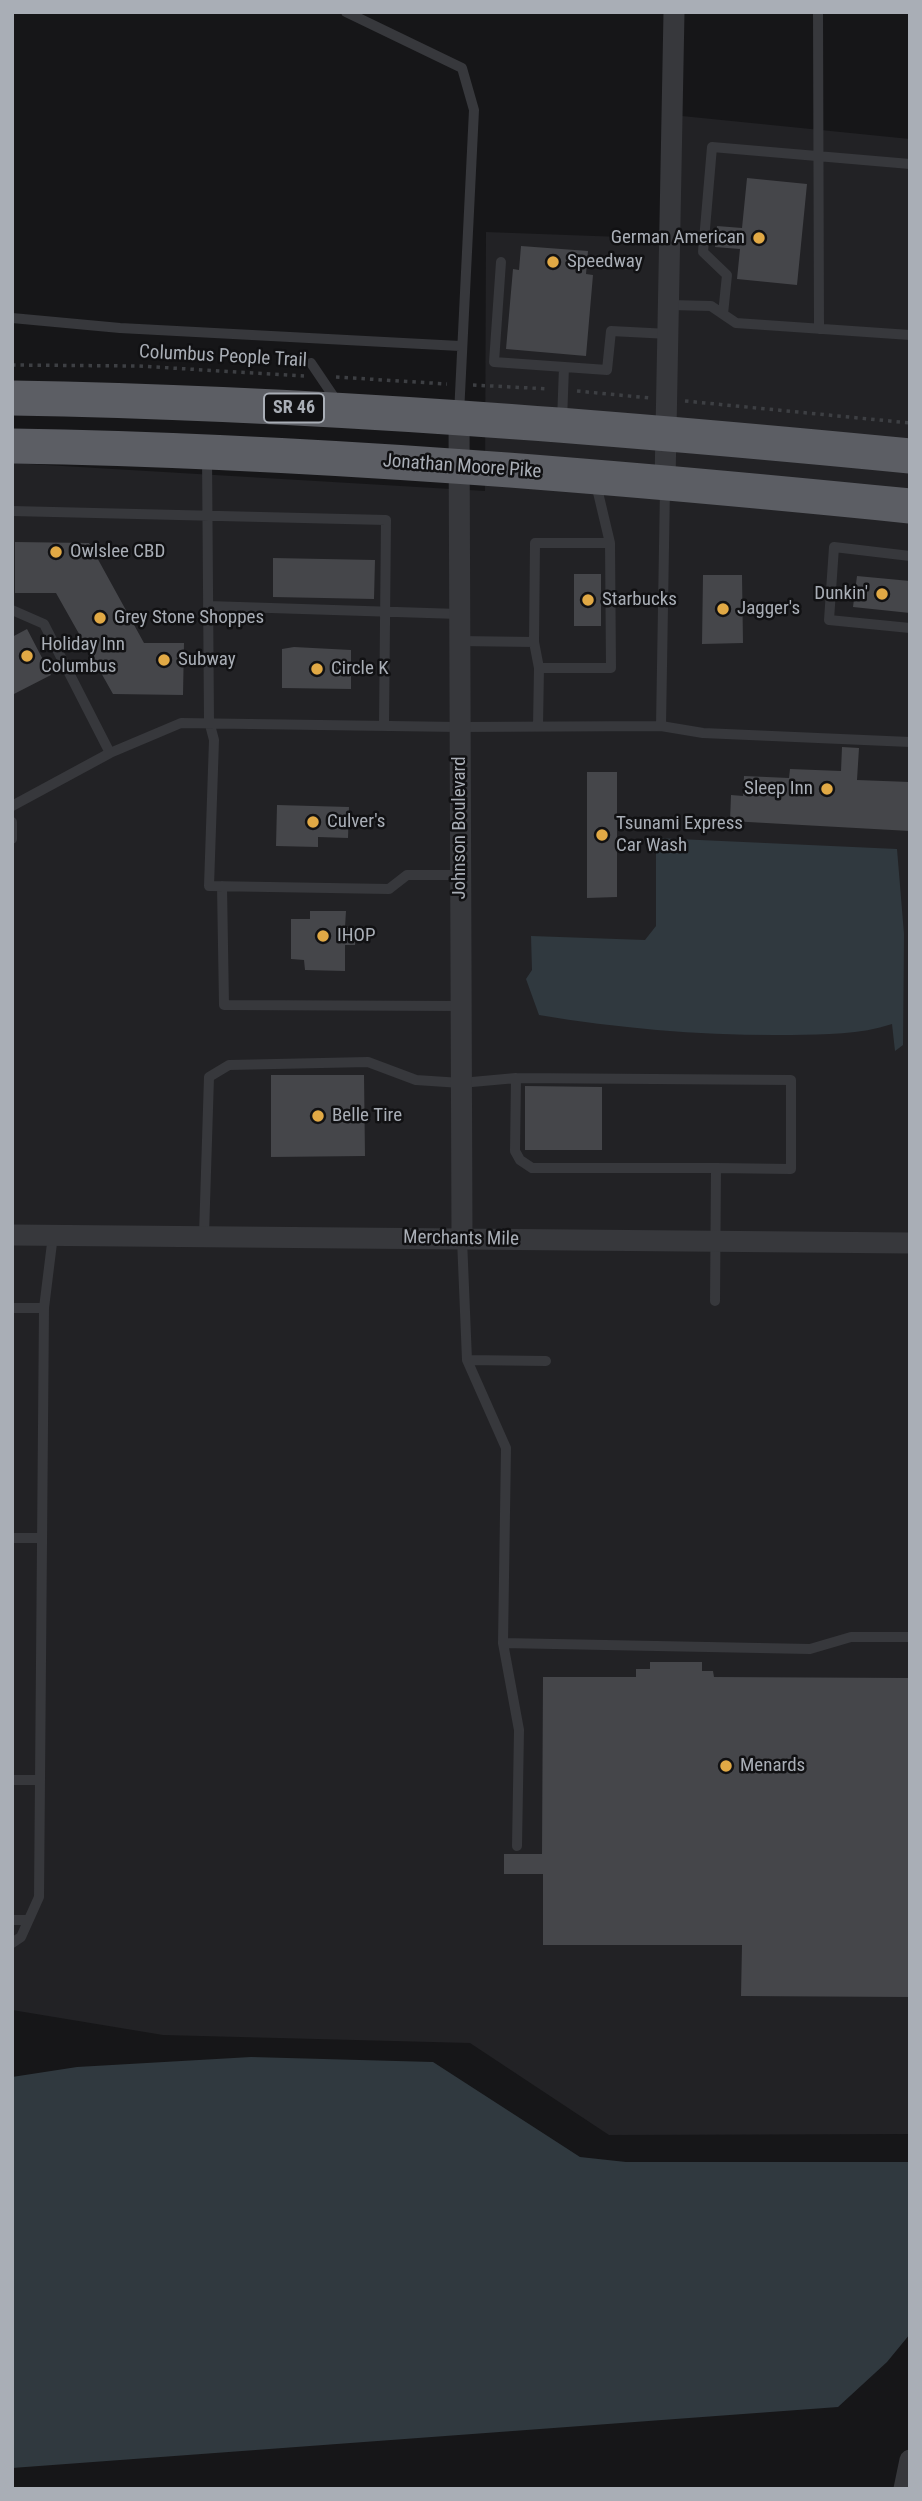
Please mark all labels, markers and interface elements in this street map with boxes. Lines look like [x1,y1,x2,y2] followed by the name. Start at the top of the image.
[611,227,745,249] place label: German American
[751,230,767,246] marker: German American
[567,251,643,273] place label: Speedway
[545,254,561,270] marker: Speedway
[139,341,307,373] street label: Columbus People Trail
[264,394,324,422] road number: SR 46
[382,450,542,484] street label: Jonathan Moore Pike
[70,541,165,563] place label: Owlslee CBD
[48,544,64,560] marker: Owlslee CBD
[814,583,868,605] place label: Dunkin'
[874,586,890,602] marker: Dunkin'
[602,589,677,611] place label: Starbucks
[580,592,596,608] marker: Starbucks
[737,598,800,620] place label: Jagger's
[715,601,731,617] marker: Jagger's
[114,607,264,629] place label: Grey Stone Shoppes
[92,610,108,626] marker: Grey Stone Shoppes
[41,634,125,678] place label: Holiday Inn Columbus
[19,648,35,664] marker: Holiday Inn Columbus
[178,649,236,671] place label: Subway
[156,652,172,668] marker: Subway
[331,658,389,680] place label: Circle K
[309,661,325,677] marker: Circle K
[449,756,471,900] street label: Johnson Boulevard
[744,778,813,800] place label: Sleep Inn
[819,781,835,797] marker: Sleep Inn
[327,811,385,833] place label: Culver's
[616,813,743,857] place label: Tsunami Express Car Wash
[305,814,321,830] marker: Culver's
[594,827,610,843] marker: Tsunami Express Car Wash
[337,925,375,947] place label: IHOP
[315,928,331,944] marker: IHOP
[332,1105,402,1127] place label: Belle Tire
[310,1108,326,1124] marker: Belle Tire
[403,1227,519,1251] street label: Merchants Mile
[740,1755,805,1777] place label: Menards
[718,1758,734,1774] marker: Menards

